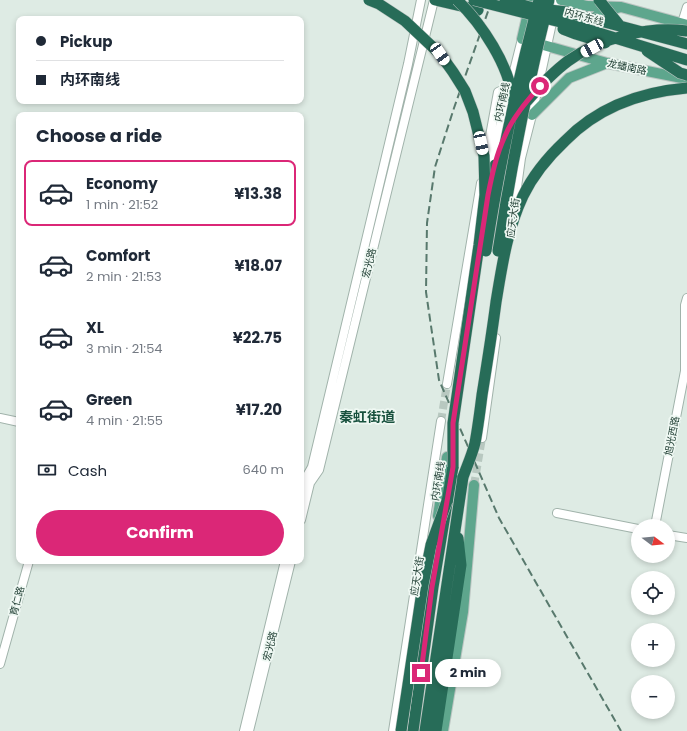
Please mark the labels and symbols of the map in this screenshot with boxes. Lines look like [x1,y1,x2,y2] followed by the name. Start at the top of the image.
[563,4,605,30] street label: 内环东线
[579,37,605,59] car
[428,41,452,67] car
[606,56,648,78] street label: 龙蟠南路
[531,77,549,95] route start
[491,81,513,123] street label: 内环南线
[473,130,489,156] car
[503,197,523,239] street label: 应天大街
[358,247,380,279] street label: 宏光路
[339,407,395,427] district label: 秦虹街道
[661,415,683,457] street label: 旭光西路
[427,460,449,502] street label: 内环南线
[631,519,675,563] north arrow
[406,555,428,597] street label: 应天大街
[6,585,28,617] street label: 育仁路
[259,630,281,662] street label: 宏光路
[435,659,501,687] callout: 2 min
[412,664,430,682] route end

